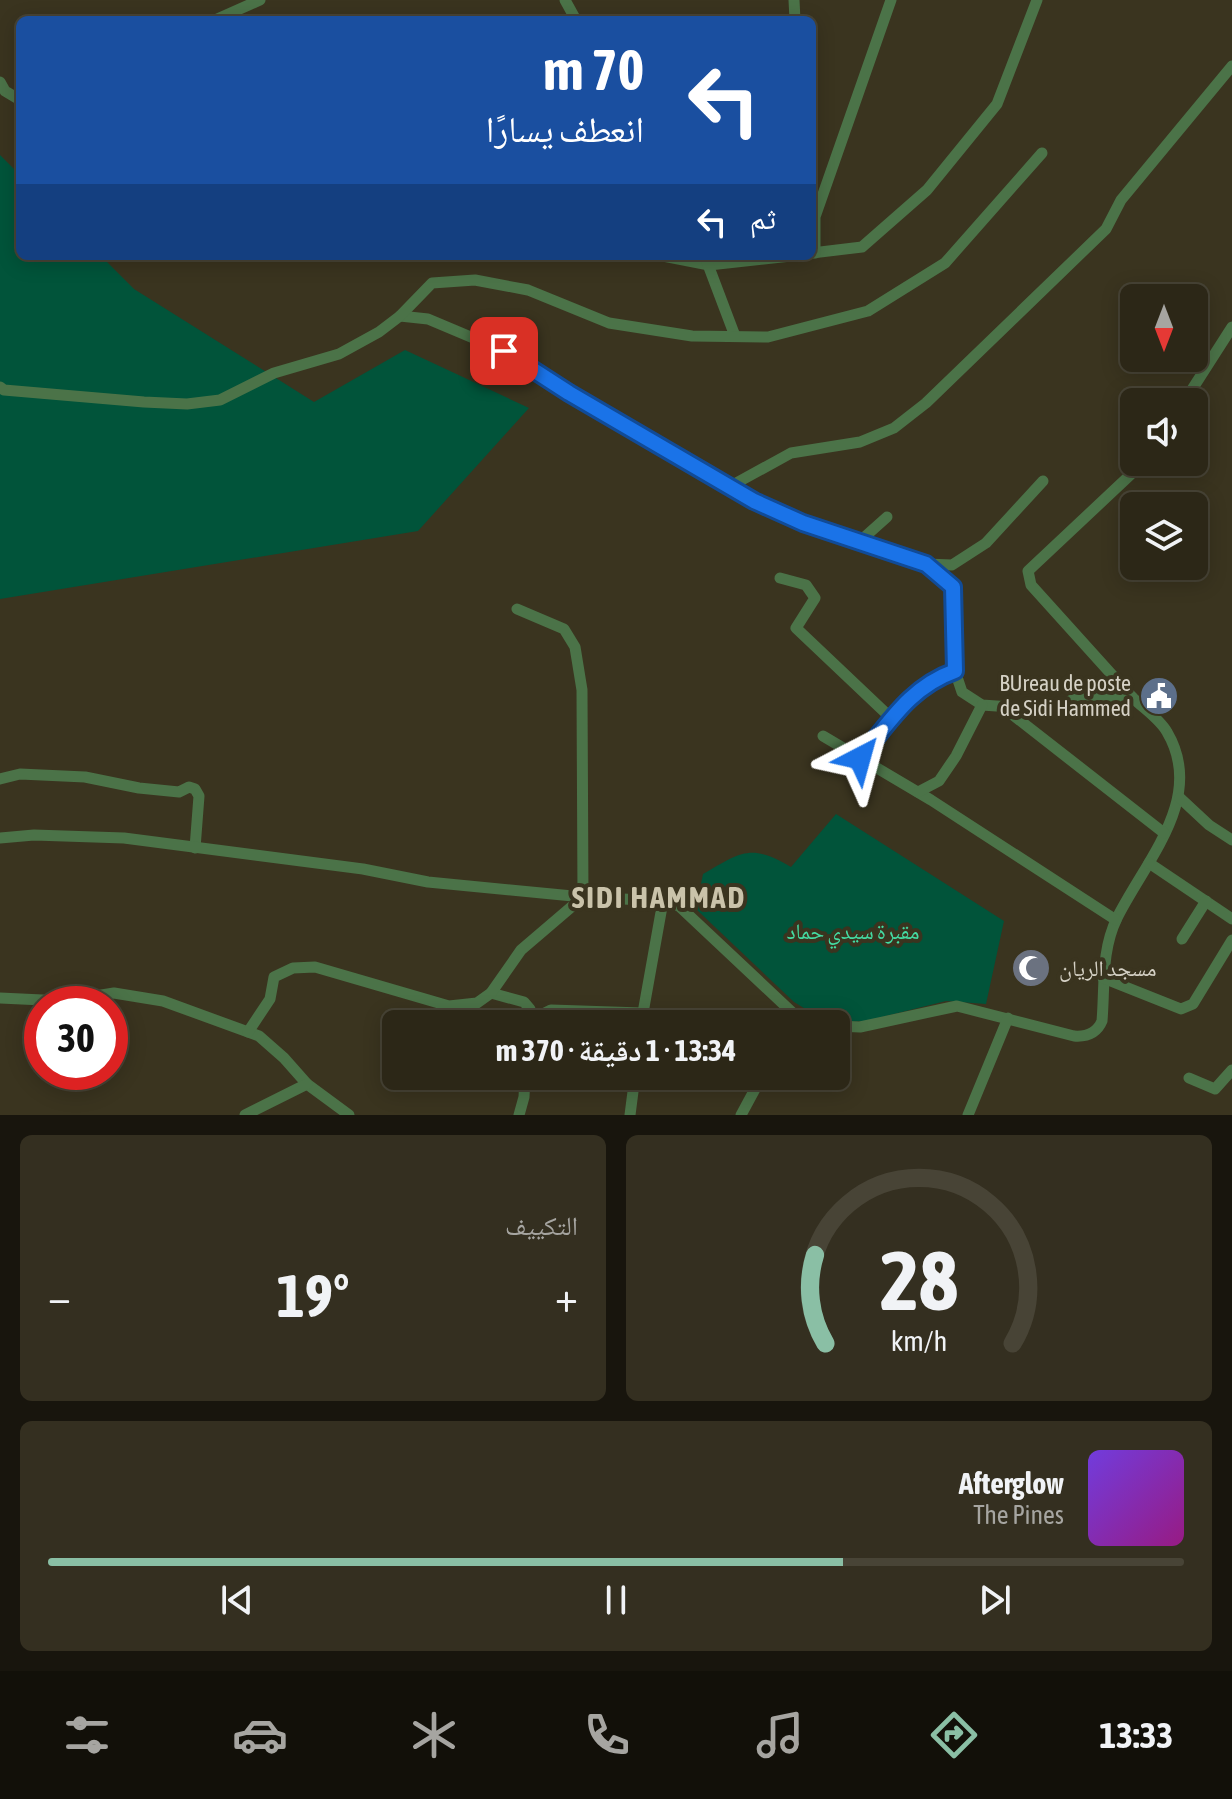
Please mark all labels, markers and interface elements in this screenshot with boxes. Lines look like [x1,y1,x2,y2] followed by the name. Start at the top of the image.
[543,38,644,102] text: 70 m
[672,48,776,152] icon: left
[486,108,644,150] text: انعطف يسارًا
[690,200,734,244] icon: left
[750,201,776,235] text: ثم
[1120,284,1208,372] north arrow
[1120,284,1208,580] map controls
[470,317,538,385] pin
[482,329,526,373] icon: arrive
[1120,388,1208,476] button: sound
[1120,492,1208,580] button: layers
[999,670,1131,721] place label: BUreau de poste de Sidi Hammed
[1138,675,1180,717] public building icon: BUreau de poste de Sidi Hammed
[818,716,902,800] position arrow
[572,880,746,914] district label: SIDI HAMMAD
[786,918,920,949] park label: مقبرة سيدي حماد
[1010,947,1052,989] mosque icon: مسجد الريان
[1059,955,1157,982] place label: مسجد الريان
[24,986,128,1090] speed limit sign: 30
[496,1033,736,1067] text: 13:34 · 1 دقيقة · 370 m
[505,1211,578,1241] text: التكييف
[880,1232,958,1328] text: 28
[277,1261,349,1330] text: 19°
[48,1271,71,1321] text: −
[555,1271,578,1321] text: +
[891,1324,947,1357] text: km/h
[959,1466,1064,1500] text: Afterglow
[973,1500,1064,1530] text: The Pines
[215,1578,259,1622] icon: previous
[594,1578,638,1622] icon: pause
[973,1578,1017,1622] icon: next
[59,1707,115,1763] icon: filters
[232,1707,288,1763] icon: car
[406,1707,462,1763] icon: climate
[579,1707,635,1763] icon: phone
[752,1707,808,1763] icon: music
[926,1707,982,1763] icon: directions
[1099,1714,1173,1756] text: 13:33

